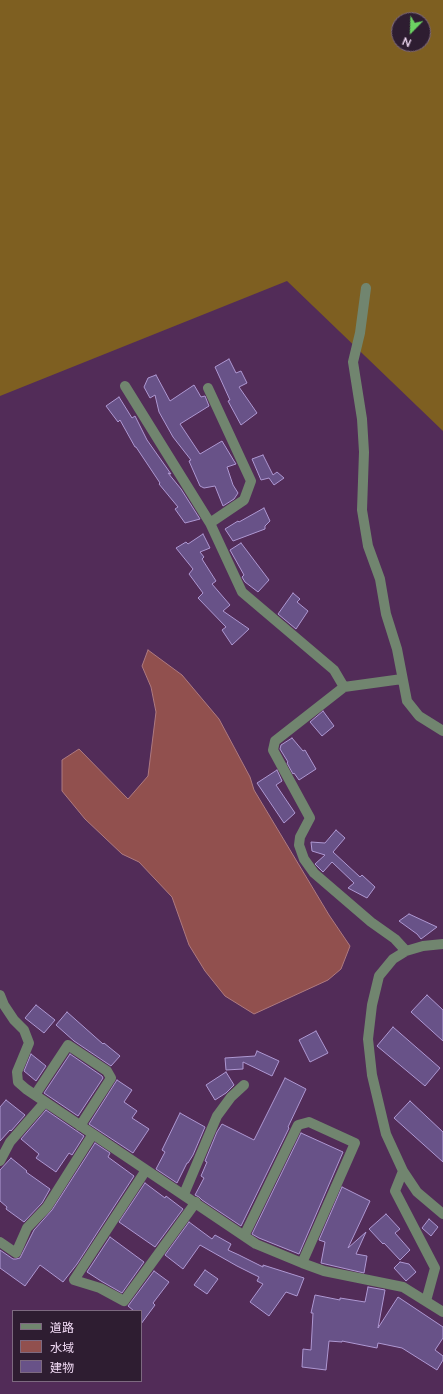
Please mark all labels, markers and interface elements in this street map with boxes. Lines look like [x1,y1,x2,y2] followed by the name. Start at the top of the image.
[391,12,431,52] north arrow
[400,35,413,50] text: N
[12,1310,142,1382] legend
[50,1320,74,1335] text: 道路
[50,1340,74,1355] text: 水域
[50,1360,74,1375] text: 建物

